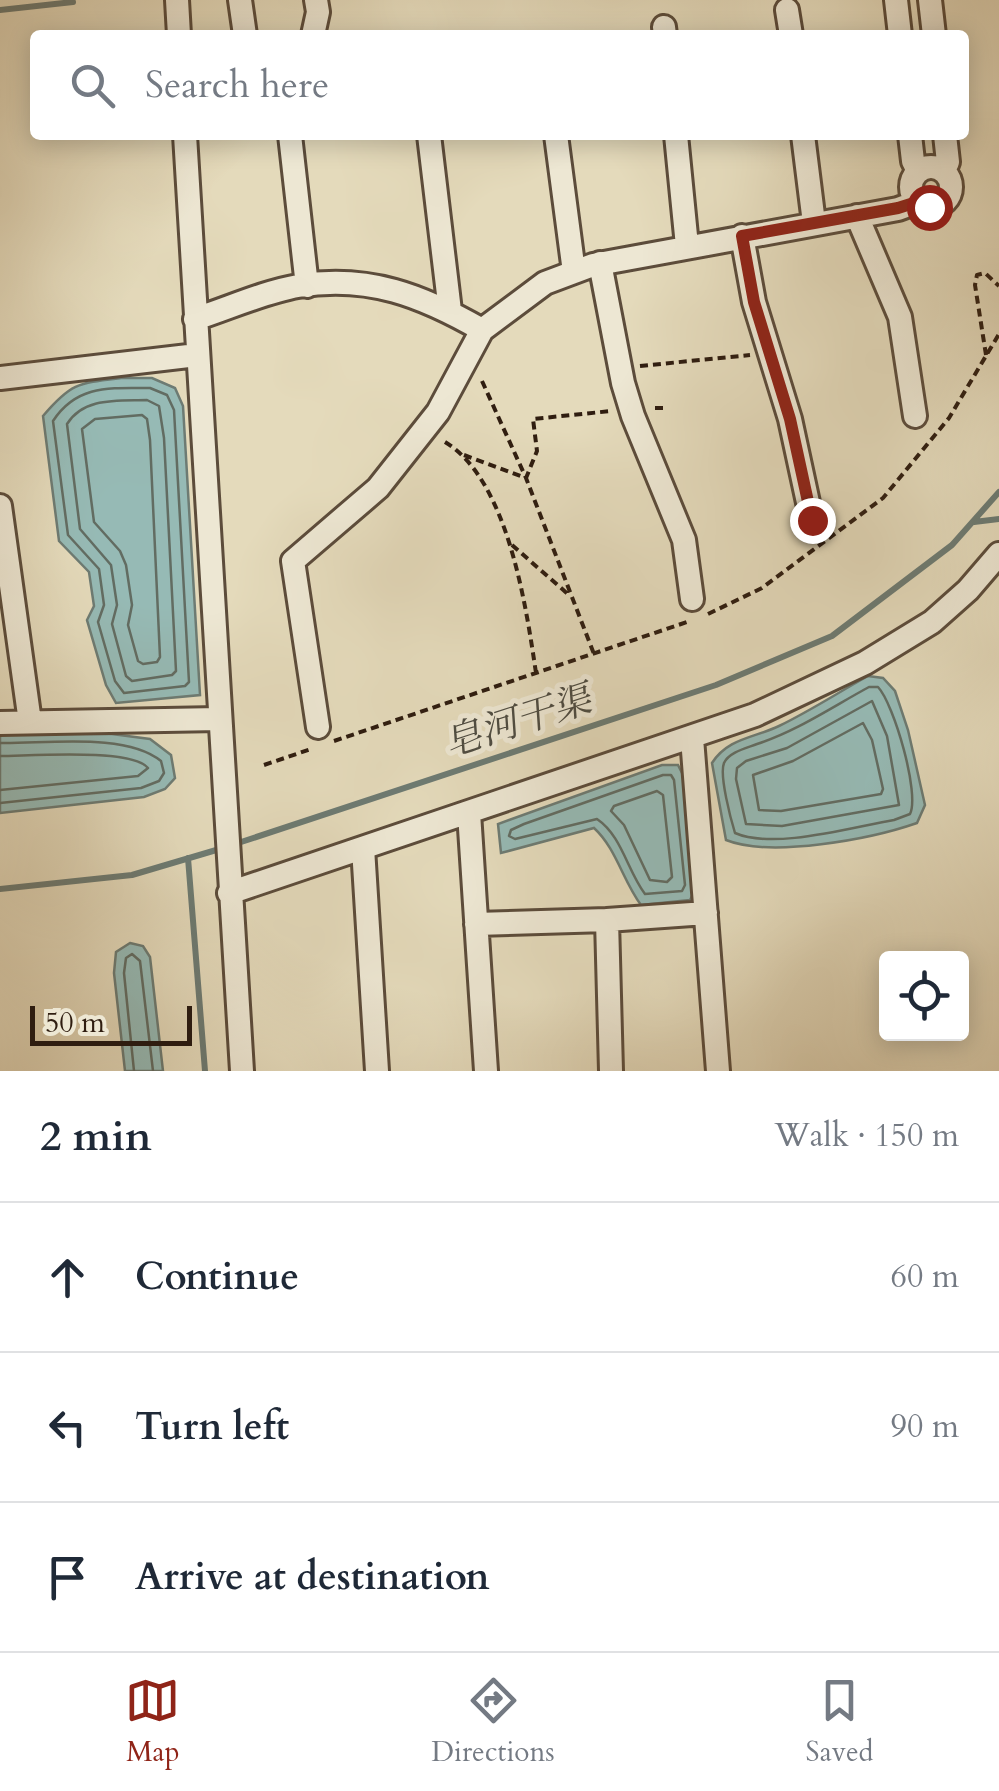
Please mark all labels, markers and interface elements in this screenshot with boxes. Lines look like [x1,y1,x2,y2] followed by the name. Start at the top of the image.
[30,30,969,140] search box
[65,58,120,113] icon: search
[145,59,329,111] text: Search here
[907,185,953,231] route start
[790,498,836,544] route end
[437,672,602,770] water label: 皂河干渠
[879,951,969,1041] map controls
[879,951,969,1041] button: locate
[30,1001,192,1046] scale bar
[45,1004,105,1042] text: 50 m
[40,1108,152,1165] text: 2 min
[774,1114,959,1158] text: Walk · 150 m
[40,1250,95,1305] icon: ahead
[135,1251,299,1303] text: Continue
[891,1255,959,1299] text: 60 m
[40,1400,95,1455] icon: left
[135,1401,289,1453] text: Turn left
[891,1405,959,1449] text: 90 m
[40,1550,95,1605] icon: arrive
[135,1551,490,1603] text: Arrive at destination
[125,1673,180,1771] tab: Map
[431,1673,555,1771] tab: Directions
[806,1673,874,1771] tab: Saved

